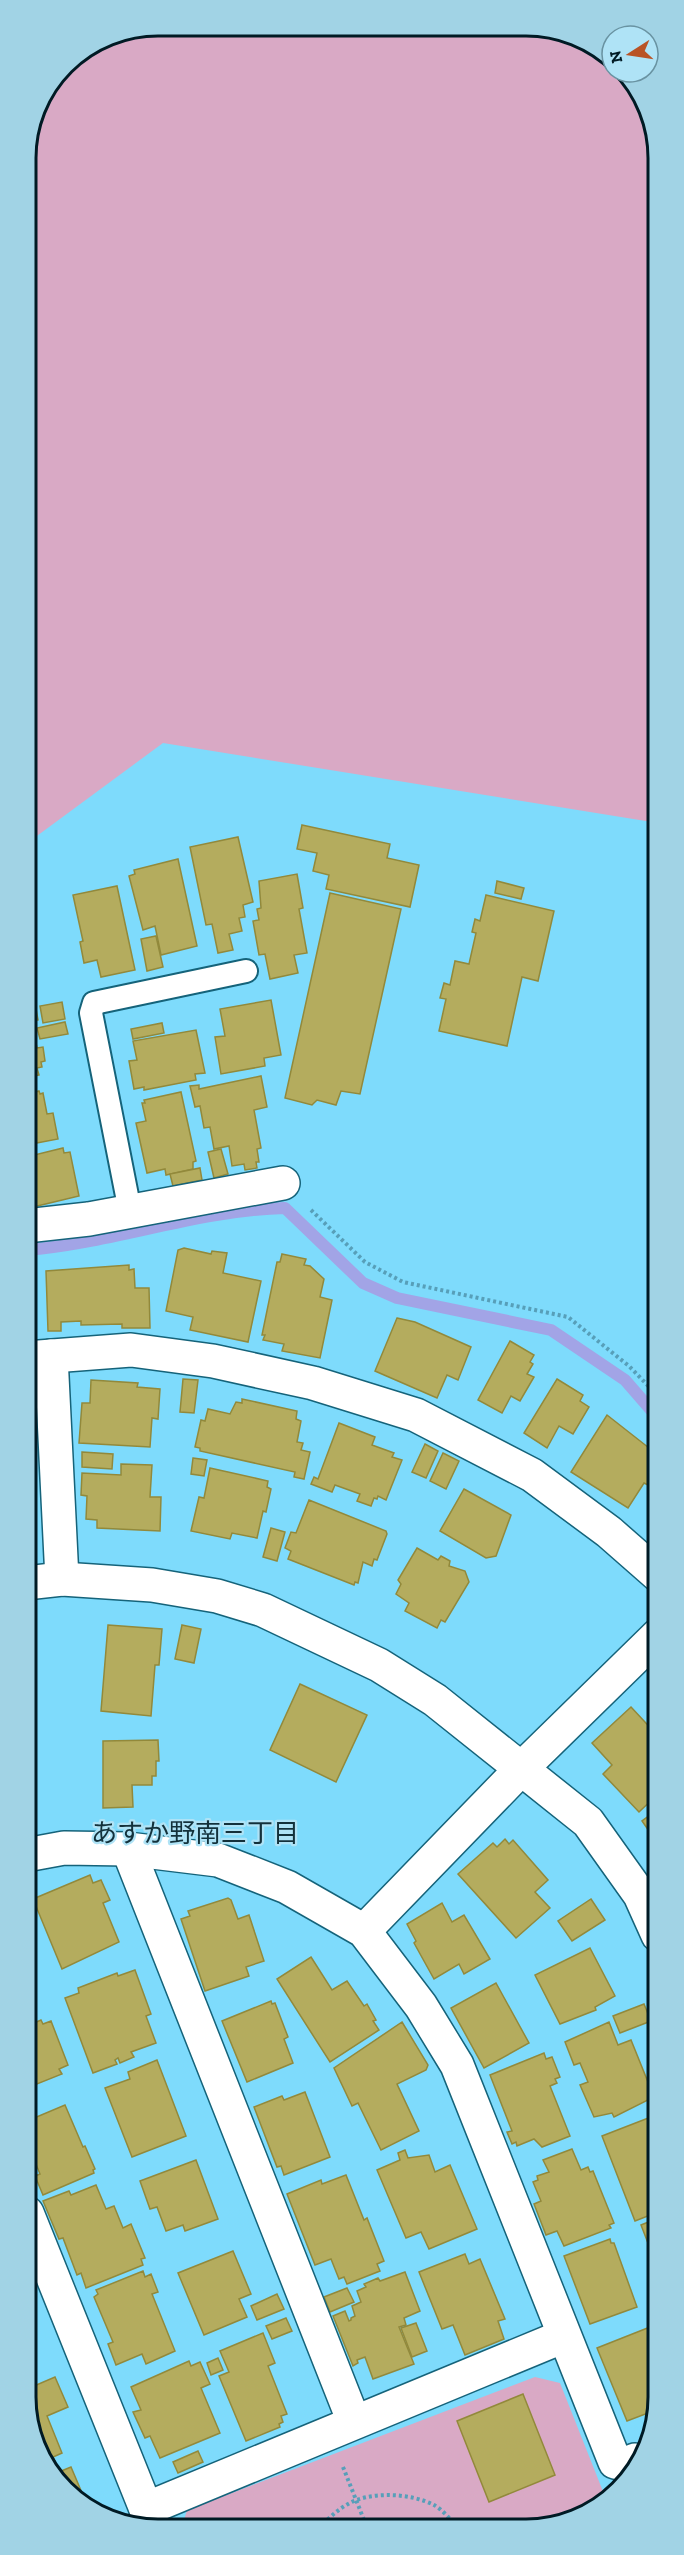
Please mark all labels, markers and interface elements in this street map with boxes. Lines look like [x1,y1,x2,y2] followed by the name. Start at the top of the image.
[600,24,660,84] north arrow
[605,49,626,65] text: N
[91,1817,299,1849] district label: あすか野南三丁目

